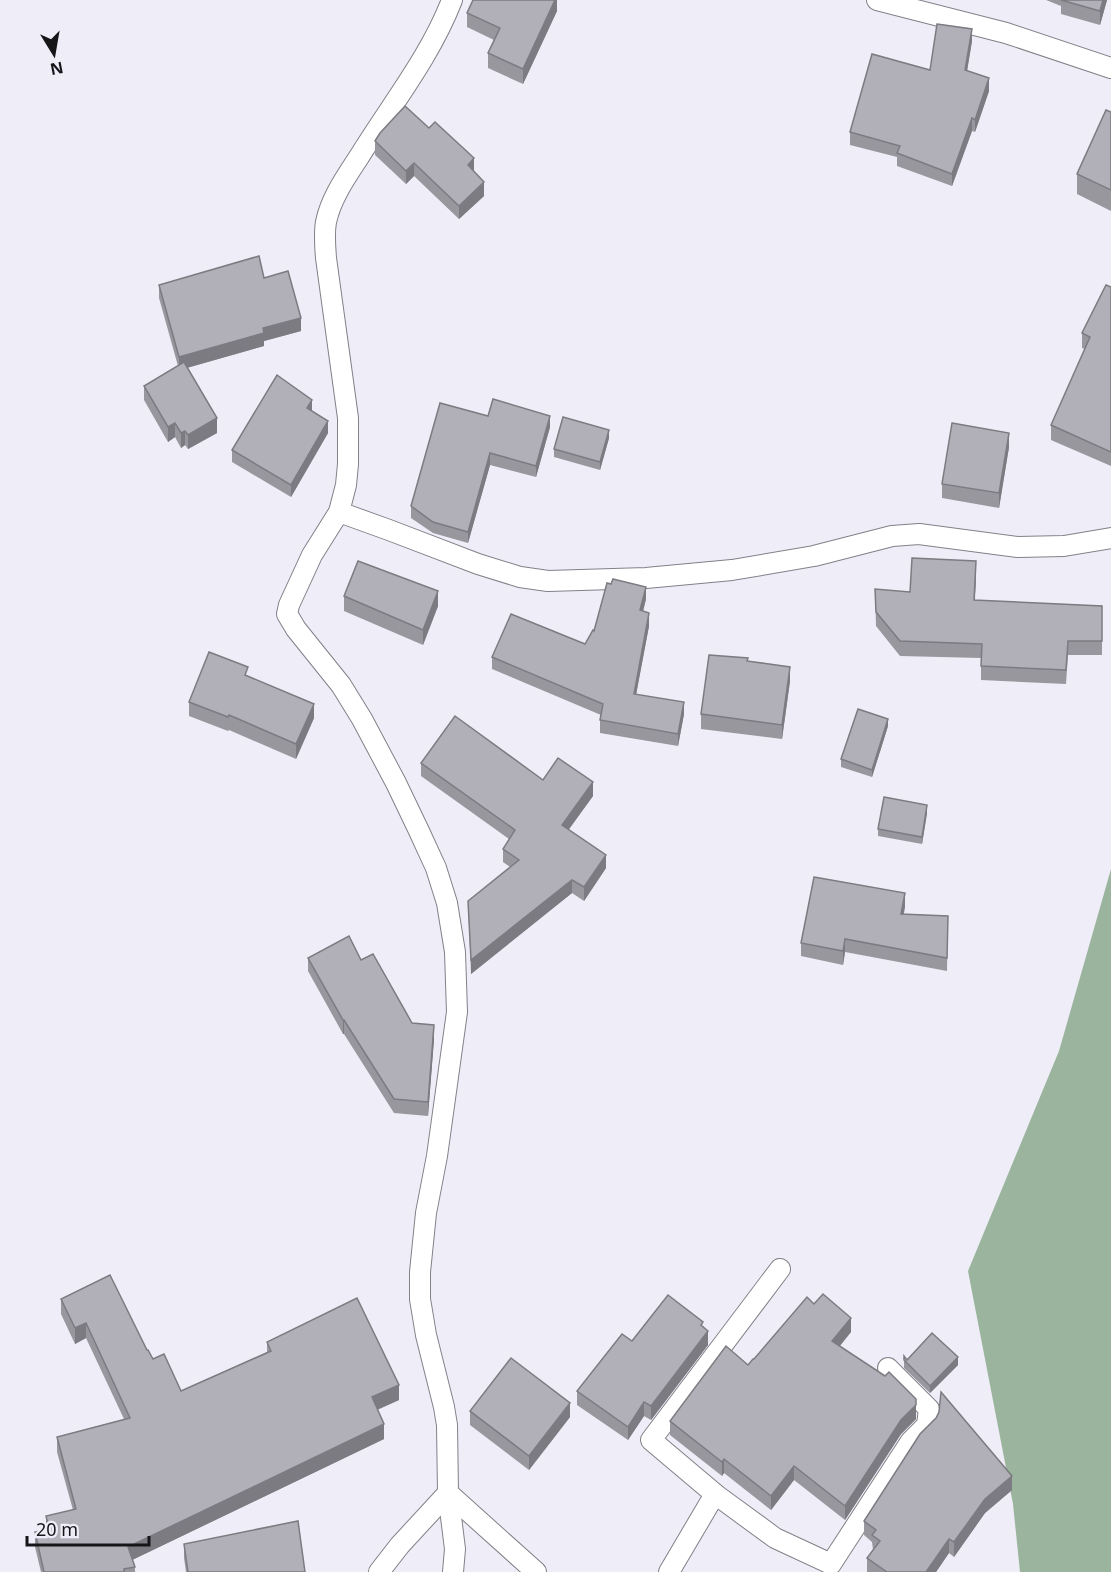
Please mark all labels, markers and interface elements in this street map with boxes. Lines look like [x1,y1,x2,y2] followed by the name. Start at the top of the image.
[24,24,84,84] north arrow
[48,57,65,81] text: N
[27,1509,148,1547] scale bar
[36,1517,78,1541] text: 20 m

